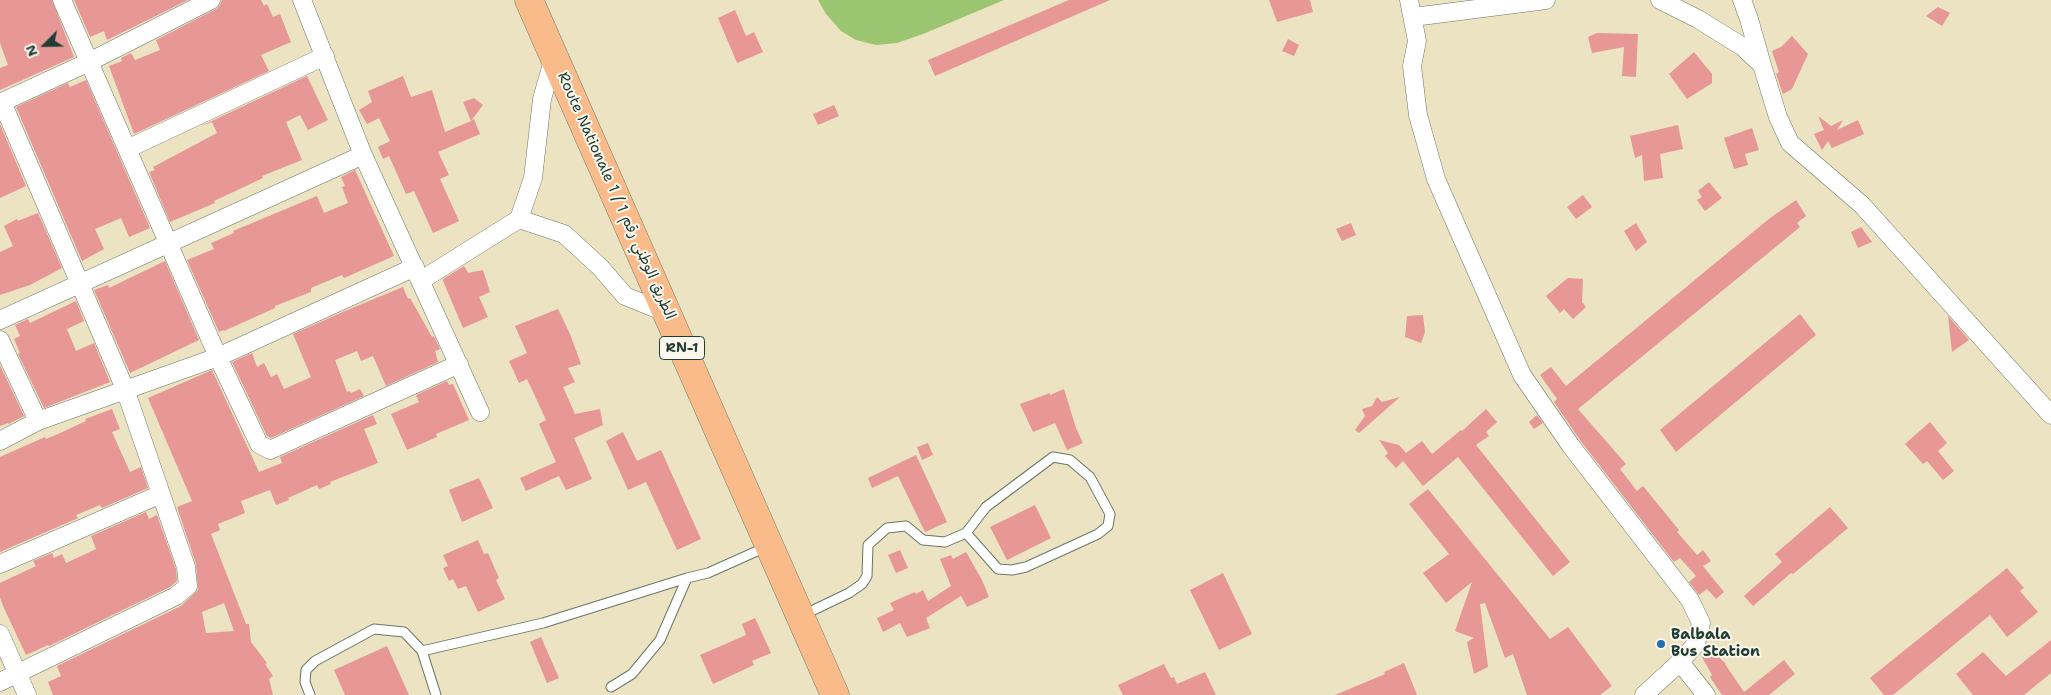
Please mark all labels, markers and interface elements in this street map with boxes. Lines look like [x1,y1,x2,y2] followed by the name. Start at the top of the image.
[20,20,70,70] north arrow
[21,42,42,59] text: N
[553,70,679,322] street label: Route Nationale 1 / الطريق الوطني رقم 1
[660,336,704,359] road number: RN-1
[1671,626,1760,661] place label: Balbala Bus Station
[1655,638,1667,650] marker: Balbala Bus Station

